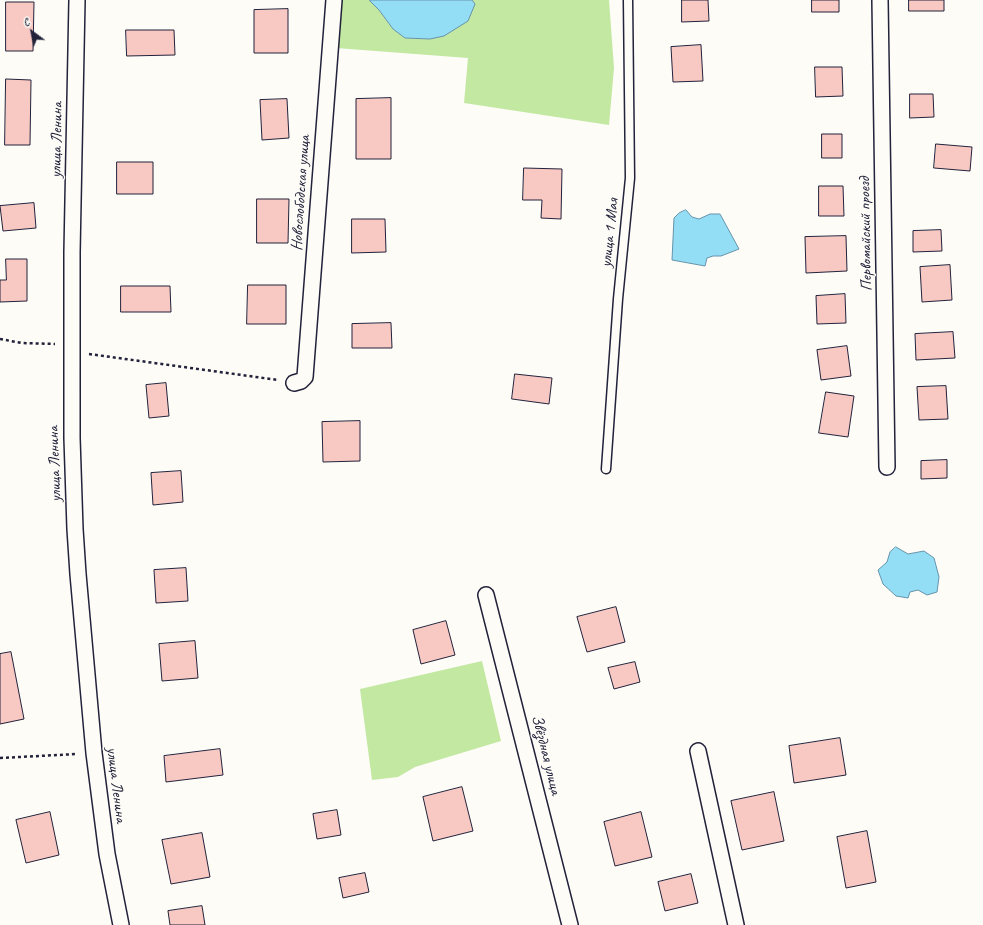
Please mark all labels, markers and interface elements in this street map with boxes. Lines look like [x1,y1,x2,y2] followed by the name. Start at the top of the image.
[12,12,52,52] north arrow
[20,14,32,29] text: С
[47,102,67,178] street label: улица Ленина
[287,135,315,251] street label: Новослободская улица
[855,177,877,291] street label: Первомайский проезд
[597,198,623,268] street label: улица 1 Мая
[44,426,66,502] street label: улица Ленина
[527,713,565,797] street label: Звёздная улица
[102,746,130,824] street label: улица Ленина

